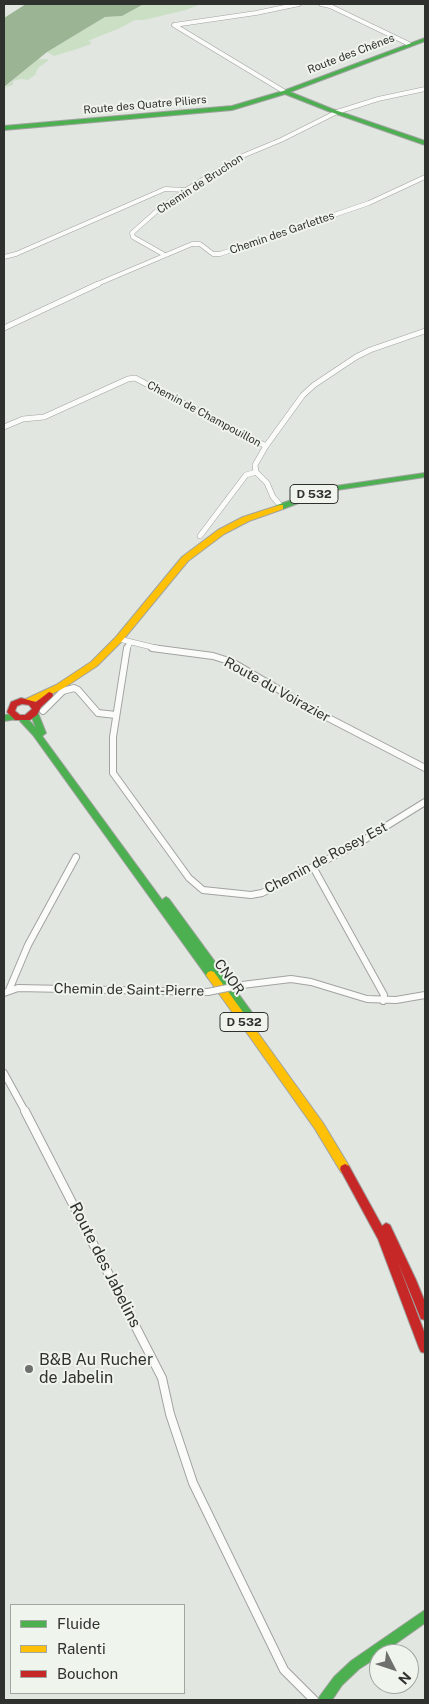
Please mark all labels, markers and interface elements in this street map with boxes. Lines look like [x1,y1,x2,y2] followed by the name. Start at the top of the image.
[306,31,396,77] street label: Route des Chênes
[83,93,207,117] street label: Route des Quatre Piliers
[155,151,245,217] street label: Chemin de Bruchon
[228,209,336,257] street label: Chemin des Garlettes
[145,378,263,450] street label: Chemin de Champouillon
[290,484,338,504] road number: D 532
[221,654,333,726] street label: Route du Voirazier
[262,819,390,897] street label: Chemin de Rosey Est
[210,956,248,998] street label: CNOR
[54,980,204,1000] street label: Chemin de Saint-Pierre
[220,1012,268,1032] road number: D 532
[65,1199,145,1331] street label: Route des Jabelins
[39,1350,153,1388] place label: B&B Au Rucher de Jabelin
[23,1363,35,1375] marker: B&B Au Rucher de Jabelin
[10,1604,185,1694] legend
[57,1615,100,1632] text: Fluide
[57,1640,106,1657] text: Ralenti
[369,1644,419,1694] north arrow
[57,1665,118,1682] text: Bouchon
[395,1669,414,1688] text: N

